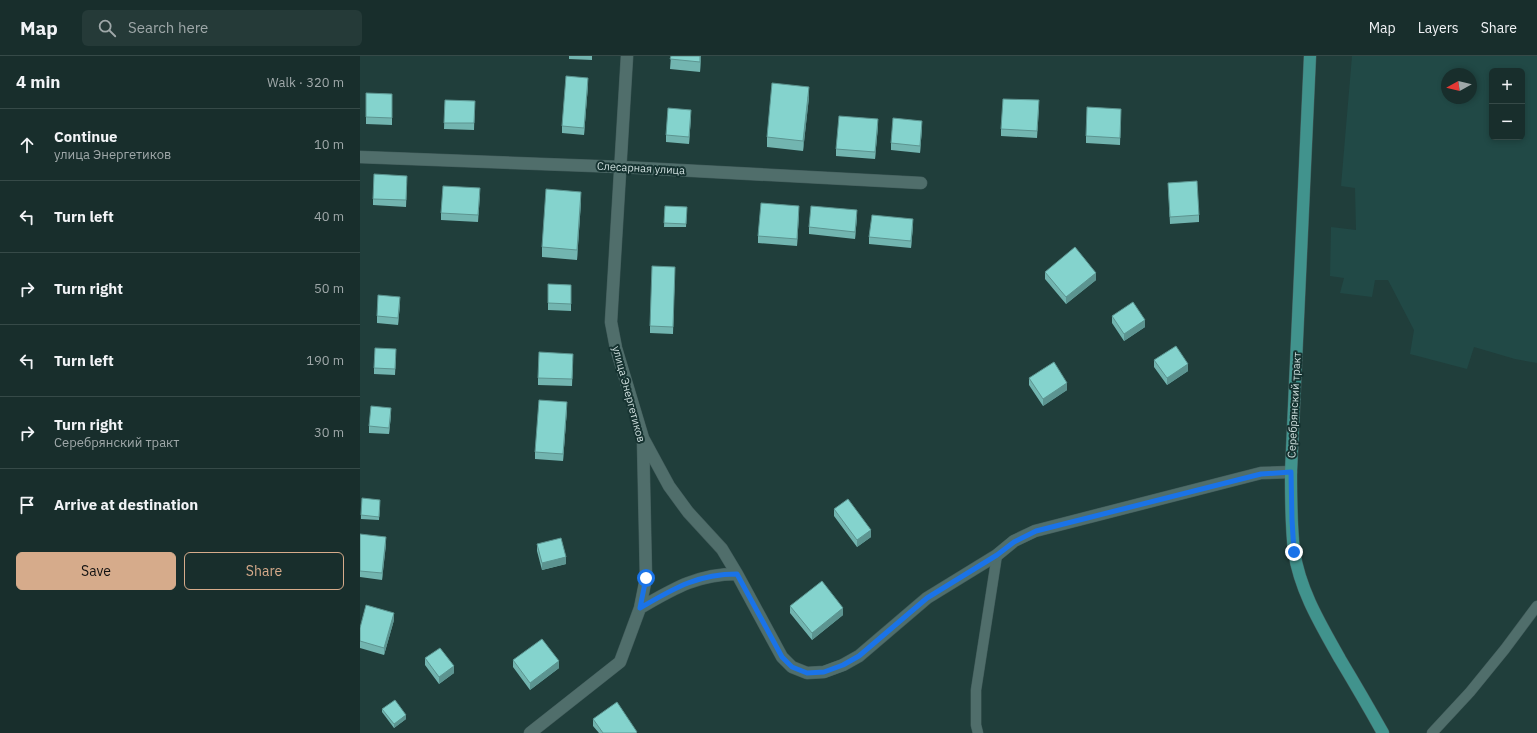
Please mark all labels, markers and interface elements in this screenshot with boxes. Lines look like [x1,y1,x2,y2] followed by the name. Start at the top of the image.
[82,10,362,46] search box
[20,16,58,40] text: Map
[96,17,118,39] icon: search
[128,18,208,37] text: Search here
[1369,19,1396,37] text: Map
[1418,19,1459,37] text: Layers
[1481,19,1517,37] text: Share
[1441,68,1477,104] north arrow
[1489,68,1525,140] map controls
[1489,68,1525,104] button: +
[16,71,60,93] text: 4 min
[267,74,344,91] text: Walk · 320 m
[1489,104,1525,140] button: −
[54,127,118,146] text: Continue
[16,134,38,156] icon: ahead
[314,136,344,153] text: 10 m
[54,146,171,163] text: улица Энергетиков
[597,159,686,177] street label: Слесарная улица
[16,206,38,228] icon: left
[54,207,114,226] text: Turn left
[314,208,344,225] text: 40 m
[16,278,38,300] icon: right
[54,279,123,298] text: Turn right
[314,280,344,297] text: 50 m
[609,344,649,444] street label: улица Энергетиков
[16,350,38,372] icon: left
[54,351,114,370] text: Turn left
[306,352,344,369] text: 190 m
[1284,352,1304,458] street label: Серебрянский тракт
[54,415,123,434] text: Turn right
[16,422,38,444] icon: right
[314,424,344,441] text: 30 m
[54,434,179,451] text: Серебрянский тракт
[16,494,38,516] icon: arrive
[54,495,198,514] text: Arrive at destination
[1285,543,1303,561] route end
[16,552,176,590] button: Save
[184,552,344,590] button: Share
[637,569,655,587] route start

